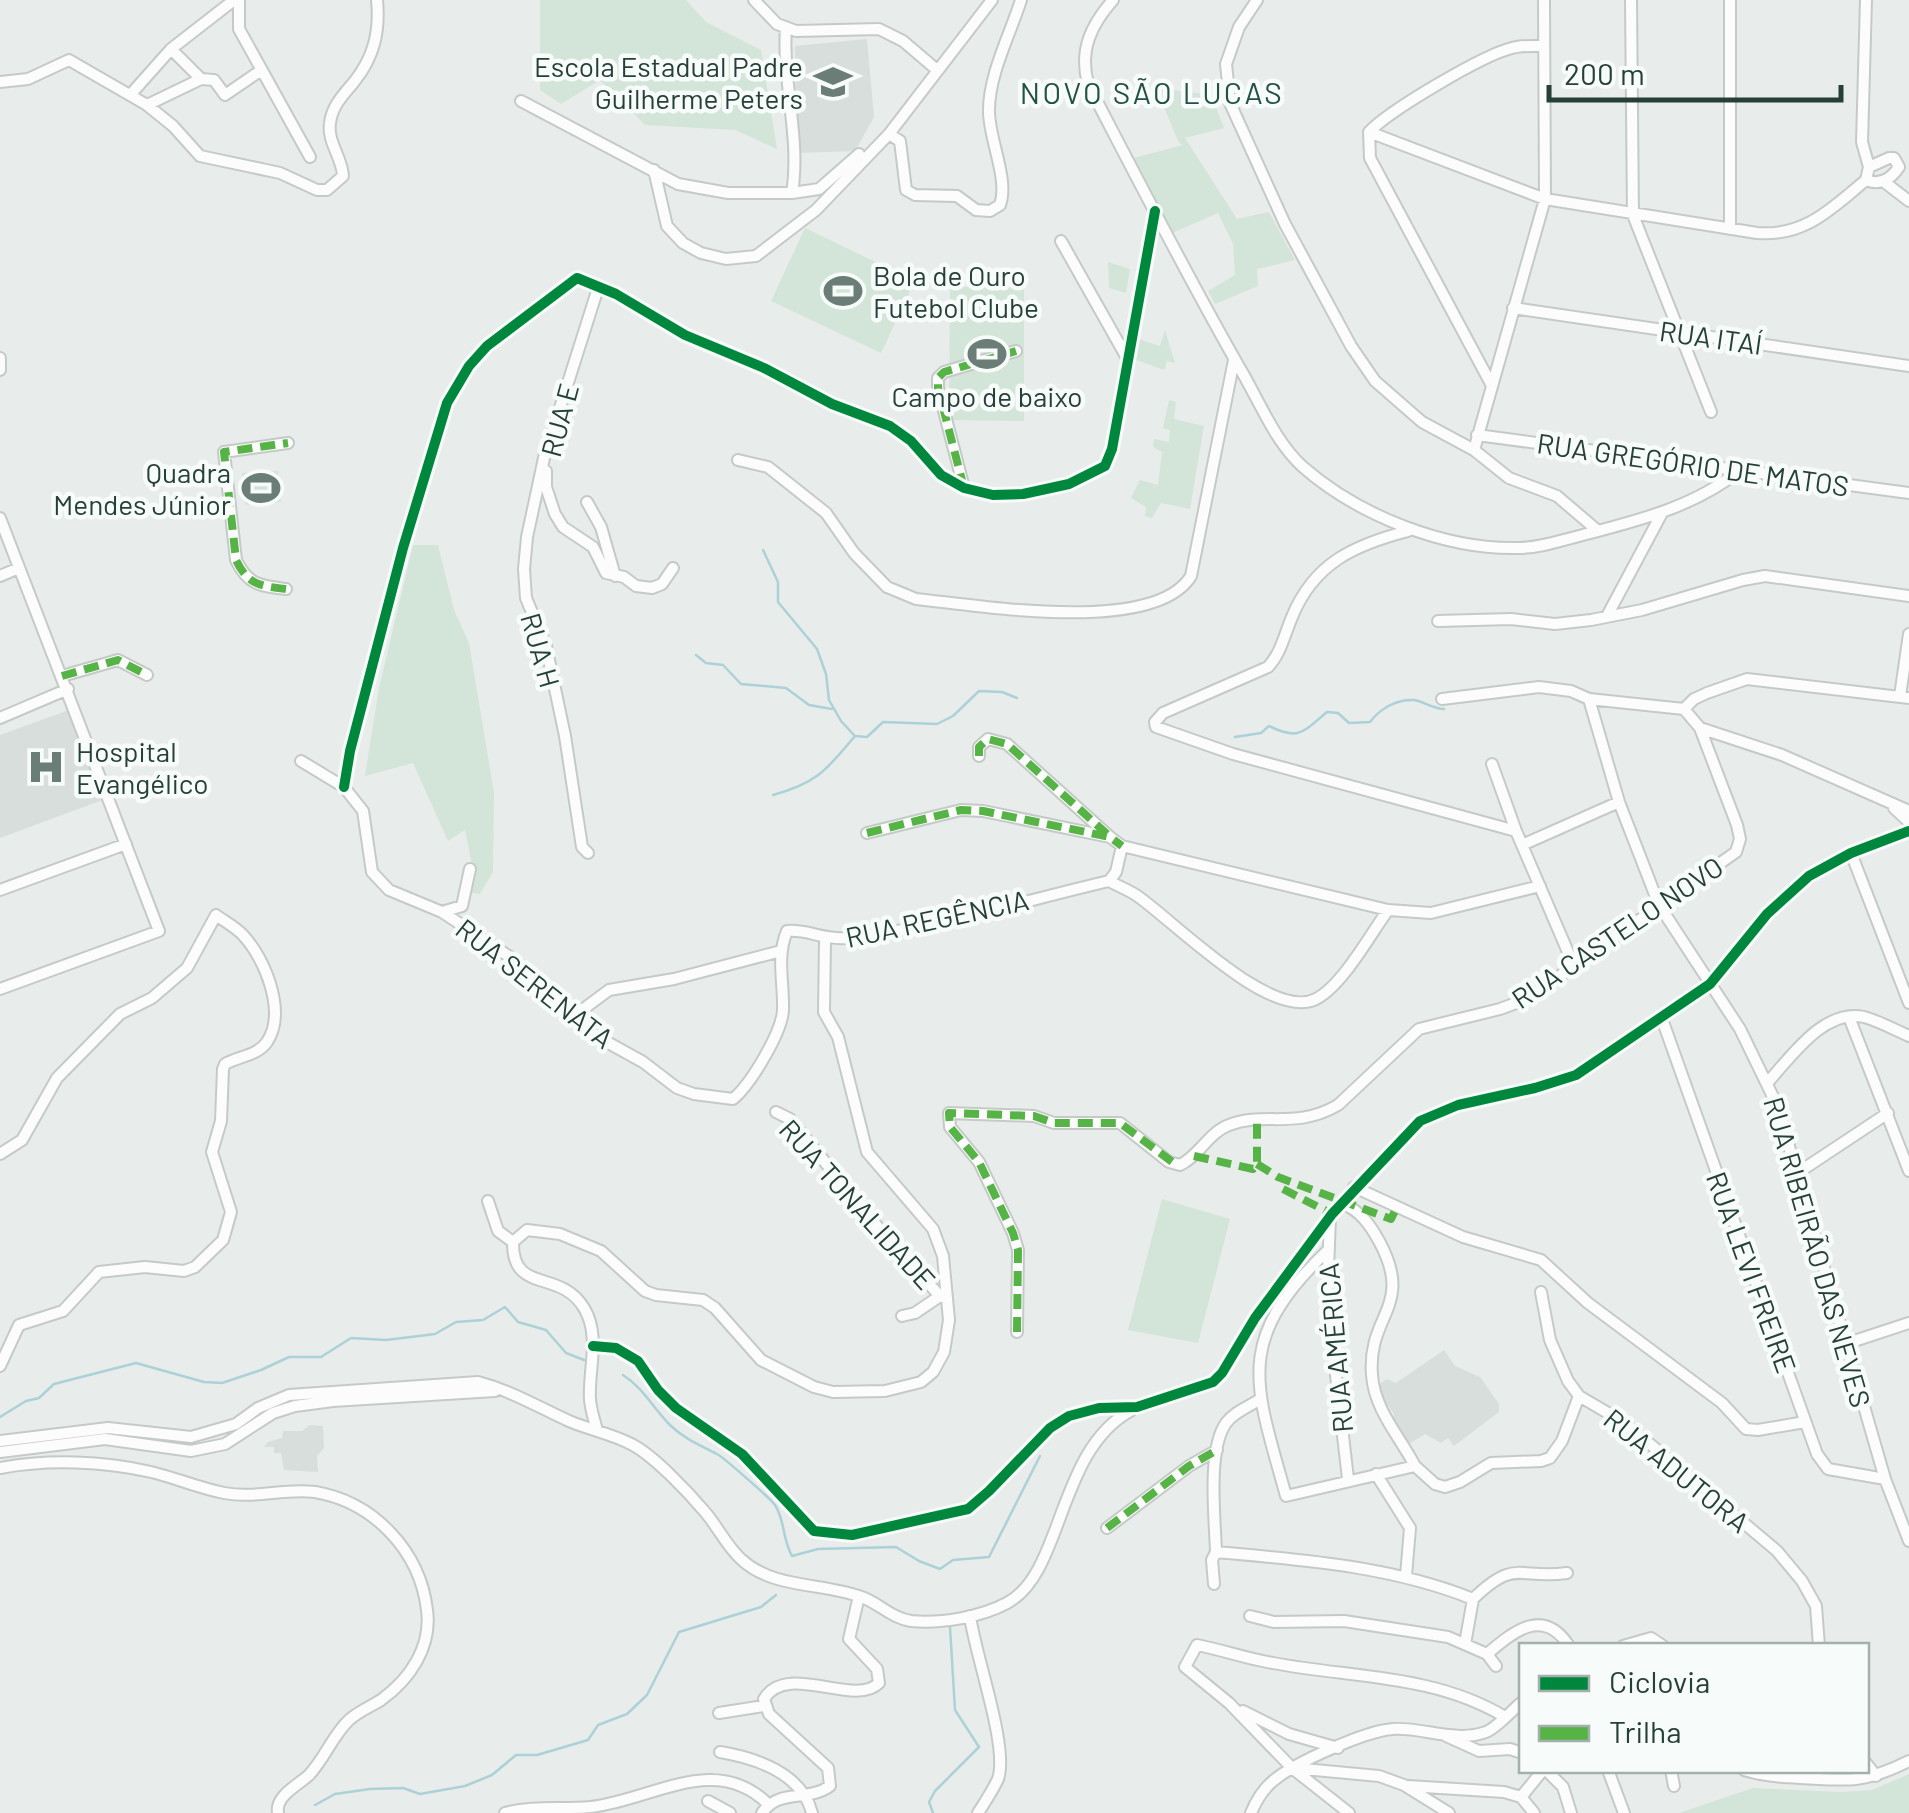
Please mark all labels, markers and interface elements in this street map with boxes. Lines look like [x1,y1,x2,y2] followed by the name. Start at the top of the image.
[1549,40,1842,102] scale bar
[534,49,803,115] place label: Escola Estadual Padre Guilherme Peters
[1564,55,1645,91] text: 200 m
[812,61,854,103] school or university icon: Escola Estadual Padre Guilherme Peters
[1020,74,1284,110] district label: NOVO SÃO LUCAS
[873,258,1039,324] place label: Bola de Ouro Futebol Clube
[822,270,864,312] sports icon: Bola de Ouro Futebol Clube
[1657,313,1765,361] street label: RUA ITAÍ
[966,333,1008,375] sports icon: Campo de baixo
[892,379,1082,413] place label: Campo de baixo
[533,380,585,460] street label: RUA E
[1535,425,1851,503] street label: RUA GREGÓRIO DE MATOS
[53,455,231,521] place label: Quadra Mendes Júnior
[240,467,282,509] sports icon: Quadra Mendes Júnior
[514,609,568,691] street label: RUA H
[76,734,209,800] place label: Hospital Evangélico
[25,746,67,788] hospital icon: Hospital Evangélico
[1505,849,1729,1015] street label: RUA CASTELO NOVO
[842,882,1032,954] street label: RUA REGÊNCIA
[449,911,621,1055] street label: RUA SERENATA
[1757,1093,1879,1411] street label: RUA RIBEIRÃO DAS NEVES
[773,1112,943,1296] street label: RUA TONALIDADE
[1700,1167,1804,1377] street label: RUA LEVI FREIRE
[1311,1262,1359,1434] street label: RUA AMÉRICA
[1597,1401,1757,1539] street label: RUA ADUTORA
[1519,1643,1869,1773] legend
[1609,1663,1710,1699] text: Ciclovia
[1609,1713,1681,1749] text: Trilha

